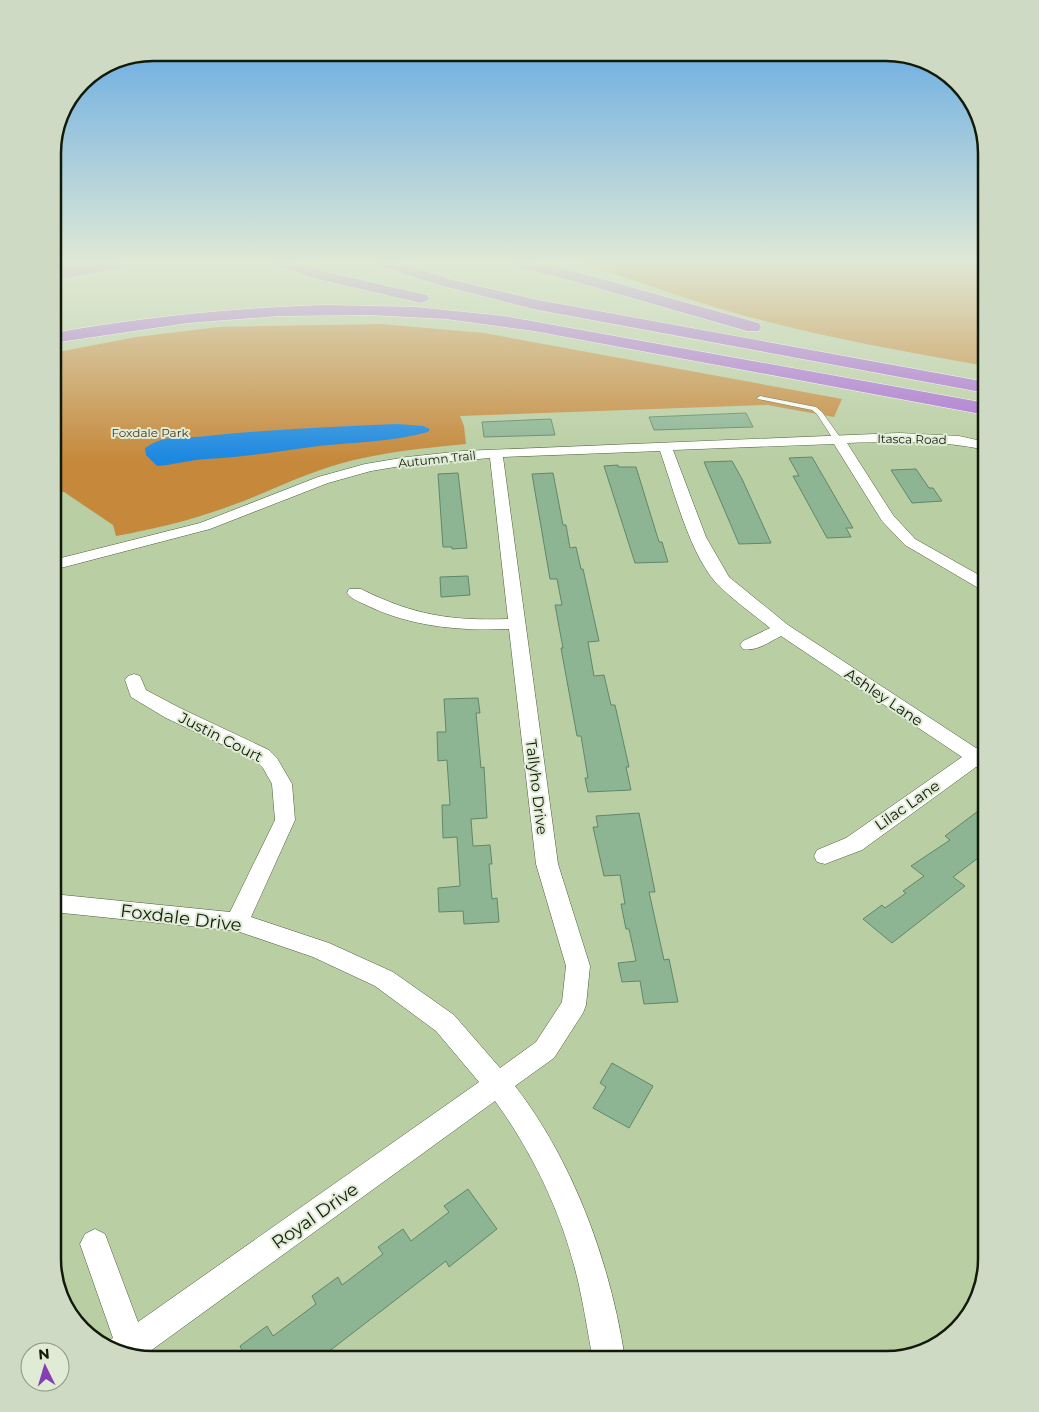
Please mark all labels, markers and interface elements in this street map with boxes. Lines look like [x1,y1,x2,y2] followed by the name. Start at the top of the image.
[111,425,189,440] park label: Foxdale Park
[877,431,947,447] street label: Itasca Road
[397,447,477,471] street label: Autumn Trail
[841,664,927,730] street label: Ashley Lane
[175,707,266,766] street label: Justin Court
[522,738,552,836] street label: Tallyho Drive
[871,776,943,834] street label: Lilac Lane
[119,900,243,936] street label: Foxdale Drive
[267,1178,363,1254] street label: Royal Drive
[20,1342,70,1392] north arrow
[37,1345,50,1364] text: N

